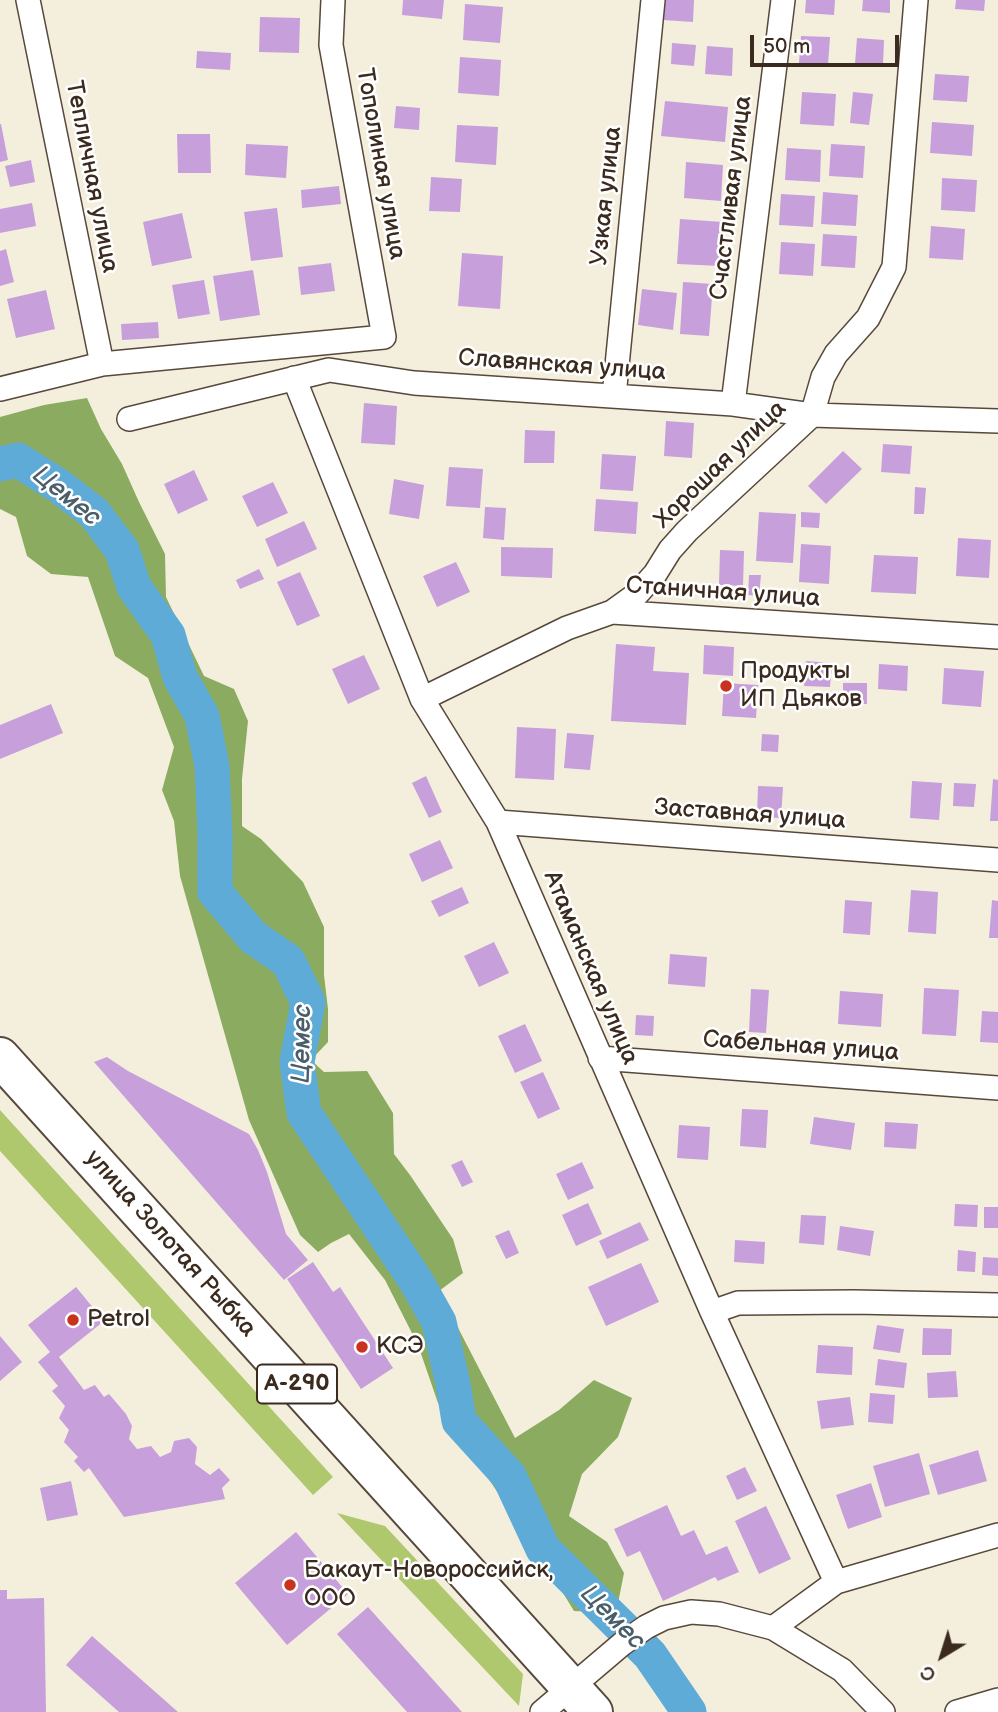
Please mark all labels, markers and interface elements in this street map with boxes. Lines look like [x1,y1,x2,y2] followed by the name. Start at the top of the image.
[753,21,902,65] scale bar
[763,34,810,59] text: 50 m
[349,66,411,262] street label: Тополиная улица
[58,79,124,275] street label: Тепличная улица
[705,94,759,302] street label: Счастливая улица
[585,125,629,267] street label: Узкая улица
[457,344,667,388] street label: Славянская улица
[649,395,793,535] street label: Хорошая улица
[26,460,106,534] water label: Цемес
[625,572,821,614] street label: Станичная улица
[740,658,862,714] place label: Продукты ИП Дьяков
[718,678,734,694] marker: Продукты ИП Дьяков
[654,794,846,836] street label: Заставная улица
[536,867,644,1069] street label: Атаманская улица
[287,1004,319,1084] water label: Цемес
[702,1026,900,1068] street label: Сабельная улица
[78,1145,262,1343] street label: улица Золотая Рыбка
[87,1306,150,1334] place label: Petrol
[65,1312,81,1328] marker: Petrol
[376,1333,424,1361] place label: КСЭ
[354,1339,370,1355] marker: КСЭ
[257,1364,337,1404] road number: А-290
[304,1557,553,1613] place label: Бакаут-Новороссийск, ООО
[282,1577,298,1593] marker: Бакаут-Новороссийск, ООО
[573,1579,651,1657] water label: Цемес
[907,1621,977,1691] north arrow
[916,1660,941,1686] text: С

